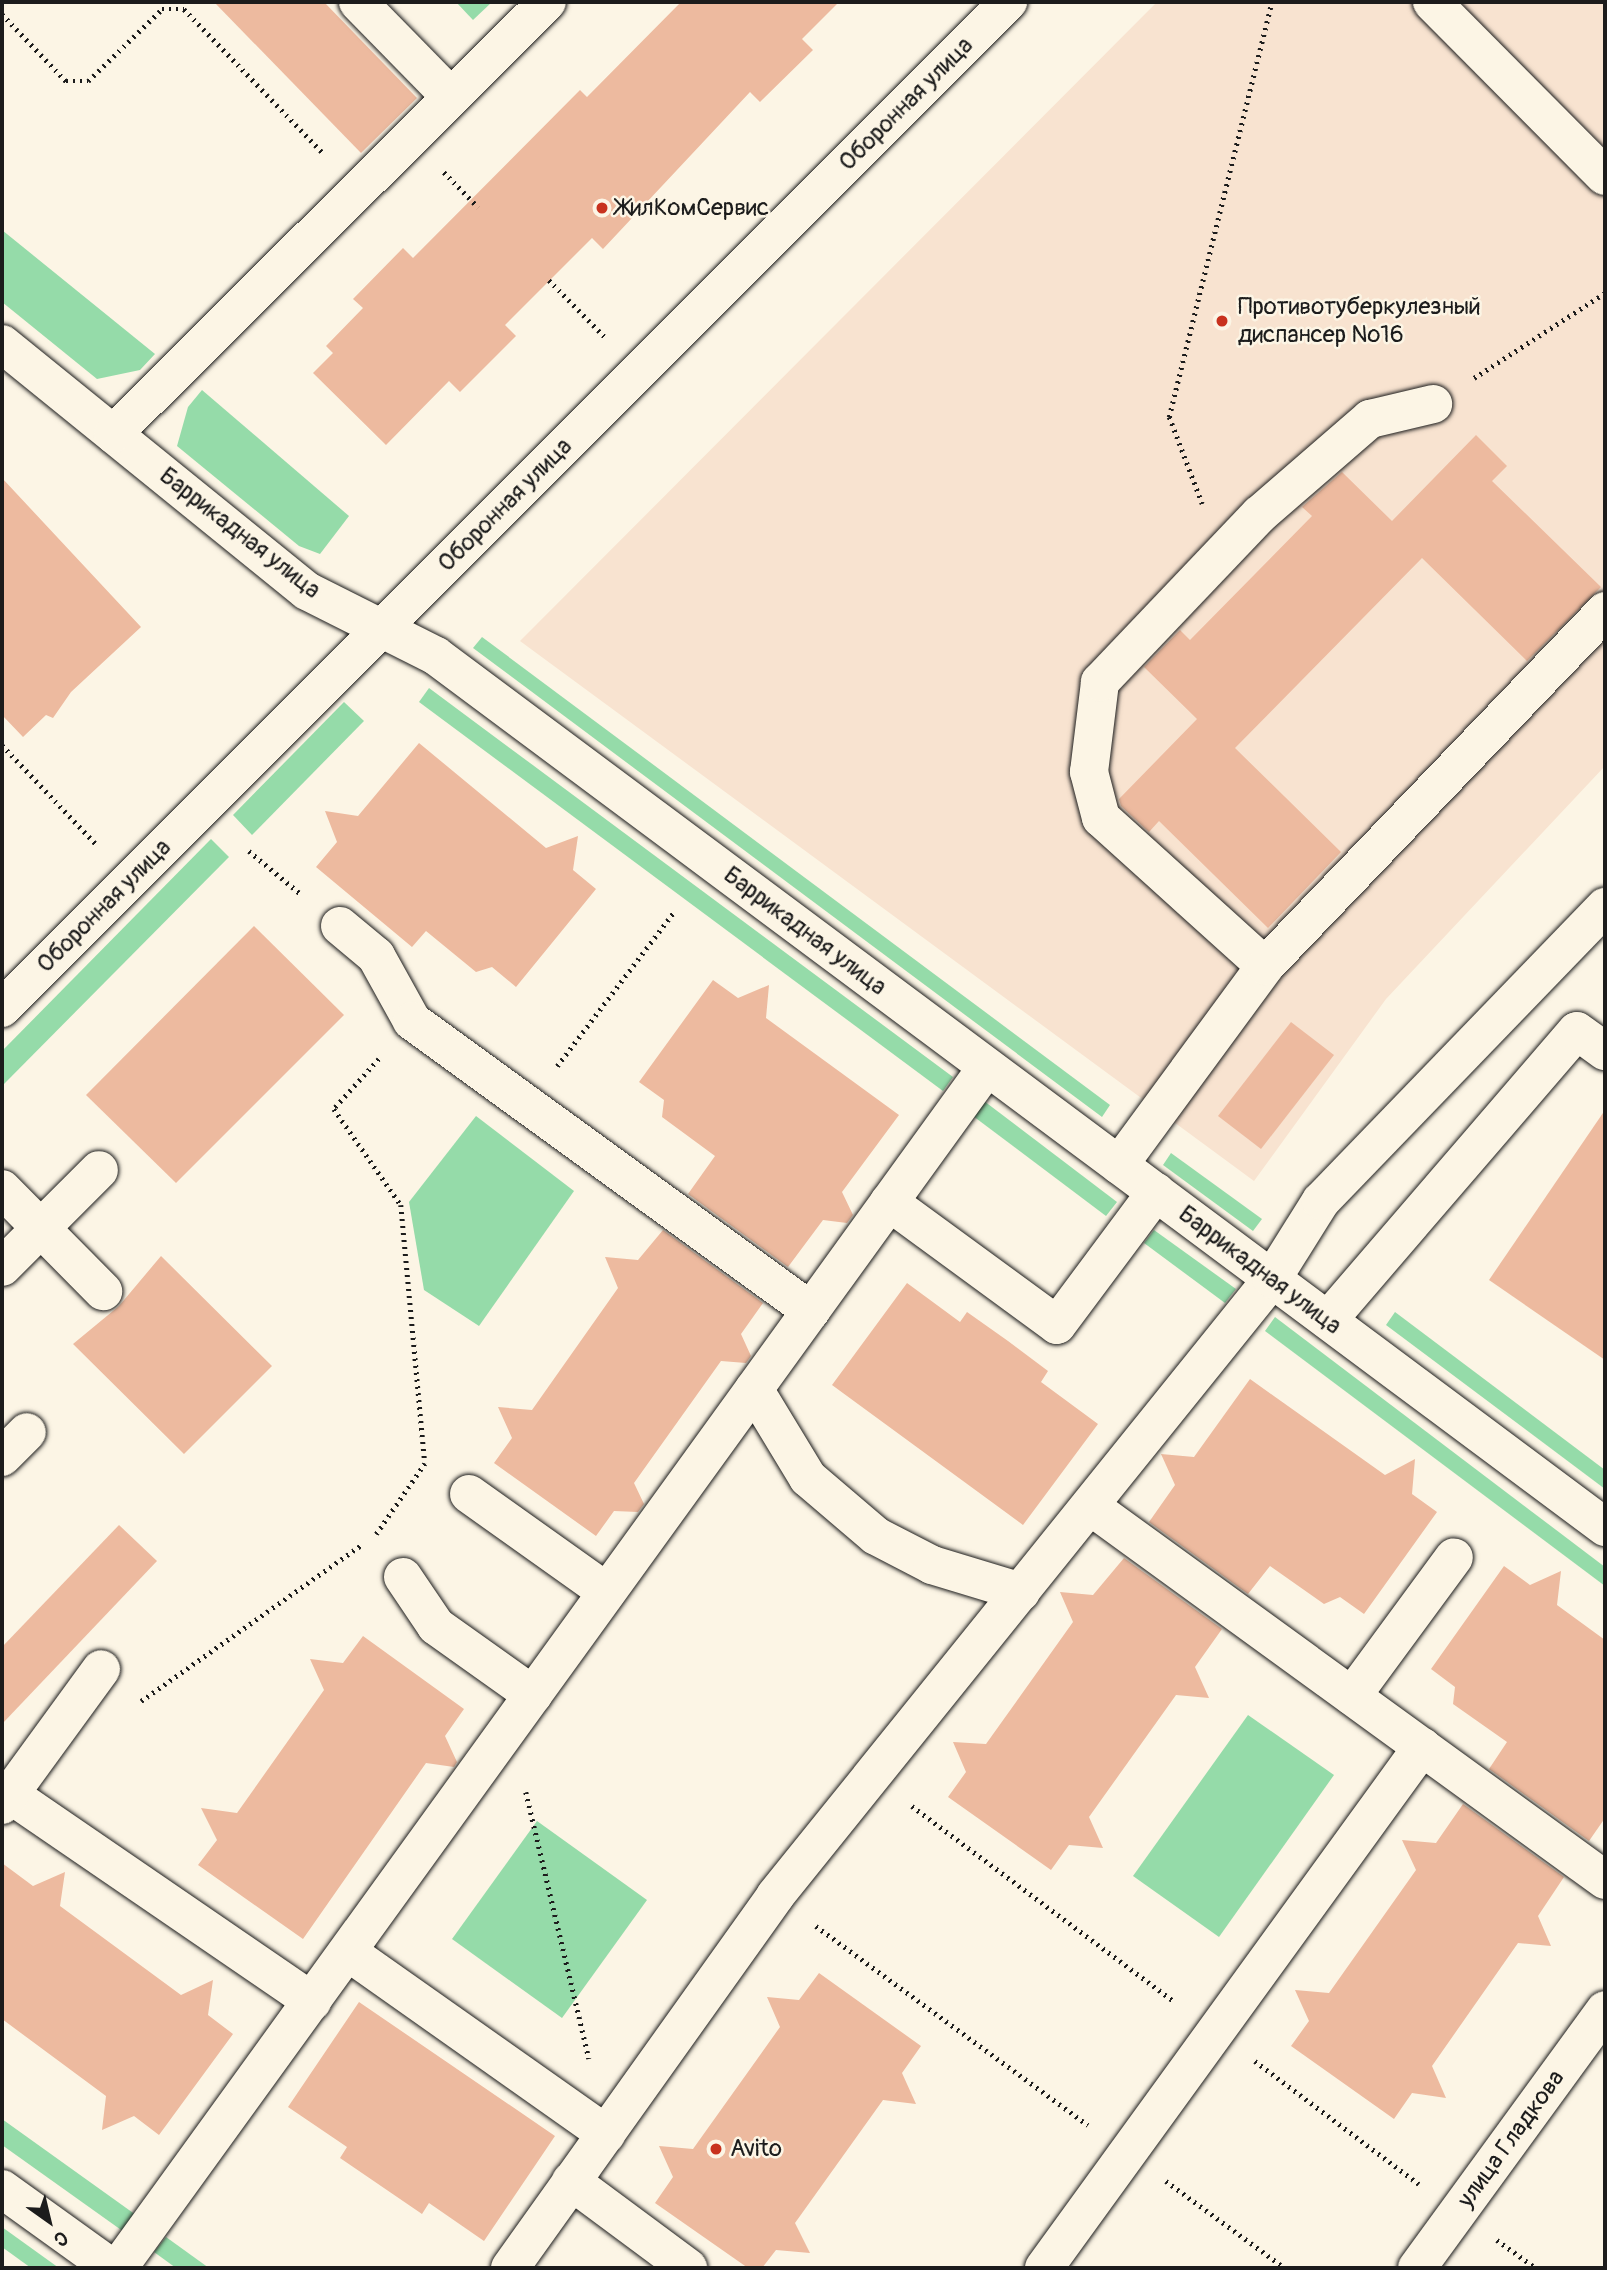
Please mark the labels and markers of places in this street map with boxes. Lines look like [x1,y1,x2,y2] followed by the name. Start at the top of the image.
[616,194,769,222] place label: ЖилКомСервис
[594,200,610,216] marker: ЖилКомСервис
[1238,293,1481,349] place label: Противотуберкулезный диспансер №16
[1212,311,1232,331] marker: Противотуберкулезный диспансер №16
[730,2135,782,2163] place label: Avito
[708,2141,724,2157] marker: Avito

